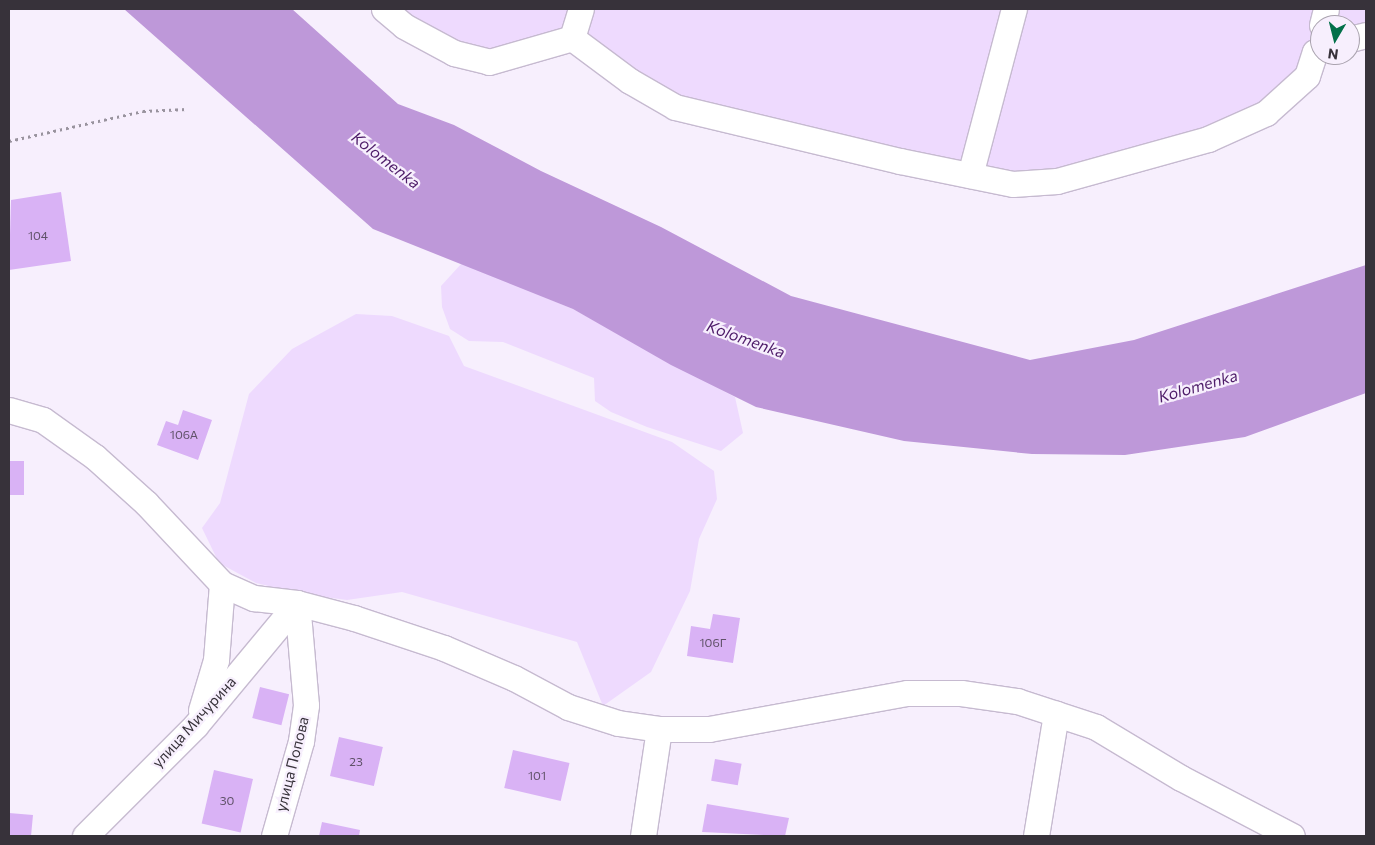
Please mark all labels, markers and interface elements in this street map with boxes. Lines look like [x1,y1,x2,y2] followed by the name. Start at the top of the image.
[1310,15,1360,65] north arrow
[1327,45,1339,64] text: N
[348,127,424,193] water label: Kolomenka
[28,229,48,243] house number: 104
[704,316,788,362] water label: Kolomenka
[1156,366,1240,406] water label: Kolomenka
[170,428,198,442] house number: 106А
[699,636,727,650] house number: 106Г
[148,673,240,771] street label: улица Мичурина
[271,715,313,813] street label: улица Попова
[349,755,363,769] house number: 23
[528,769,546,783] house number: 101
[220,794,234,808] house number: 30

